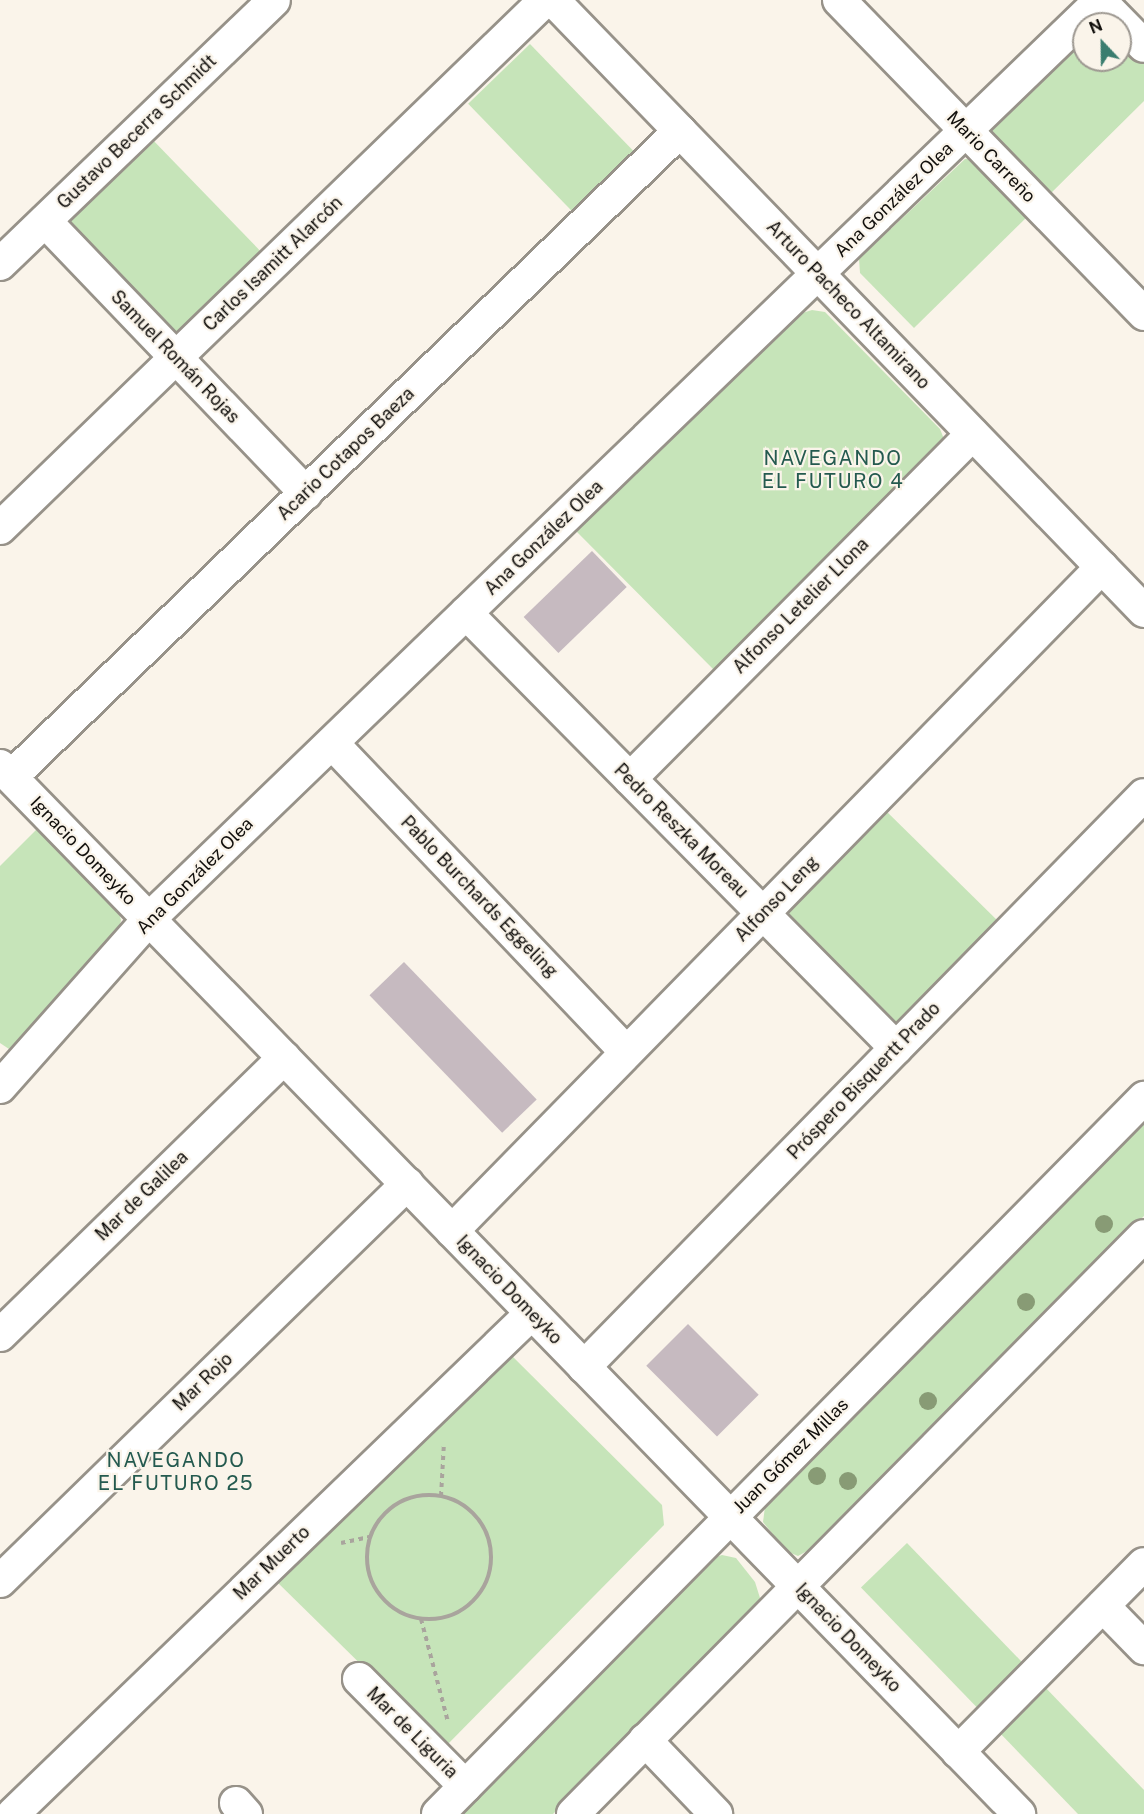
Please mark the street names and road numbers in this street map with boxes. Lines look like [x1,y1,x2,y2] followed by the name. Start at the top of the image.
[53,50,221,214] street label: Gustavo Becerra Schmidt
[942,107,1040,207] street label: Mario Carreño
[830,138,958,262] street label: Ana González Olea
[199,192,347,336] street label: Carlos Isamitt Alarcón
[762,216,934,394] street label: Arturo Pacheco Altamirano
[106,286,244,428] street label: Samuel Román Rojas
[273,383,419,525] street label: Acario Cotapos Baeza
[480,476,608,600] street label: Ana González Olea
[729,534,873,678] street label: Alfonso Letelier Llona
[609,759,753,903] street label: Pedro Reszka Moreau
[26,792,140,910] street label: Ignacio Domeyko
[396,812,562,982] street label: Pablo Burchards Eggeling
[132,813,258,939] street label: Ana González Olea
[731,852,823,946] street label: Alfonso Leng
[783,998,945,1164] street label: Próspero Bisquertt Prado
[91,1146,193,1246] street label: Mar de Galilea
[452,1231,566,1349] street label: Ignacio Domeyko
[169,1348,237,1416] street label: Mar Rojo
[729,1394,853,1518] street label: Juan Gómez Millas
[229,1521,315,1605] street label: Mar Muerto
[791,1579,905,1697] street label: Ignacio Domeyko
[362,1683,462,1783] street label: Mar de Liguria

